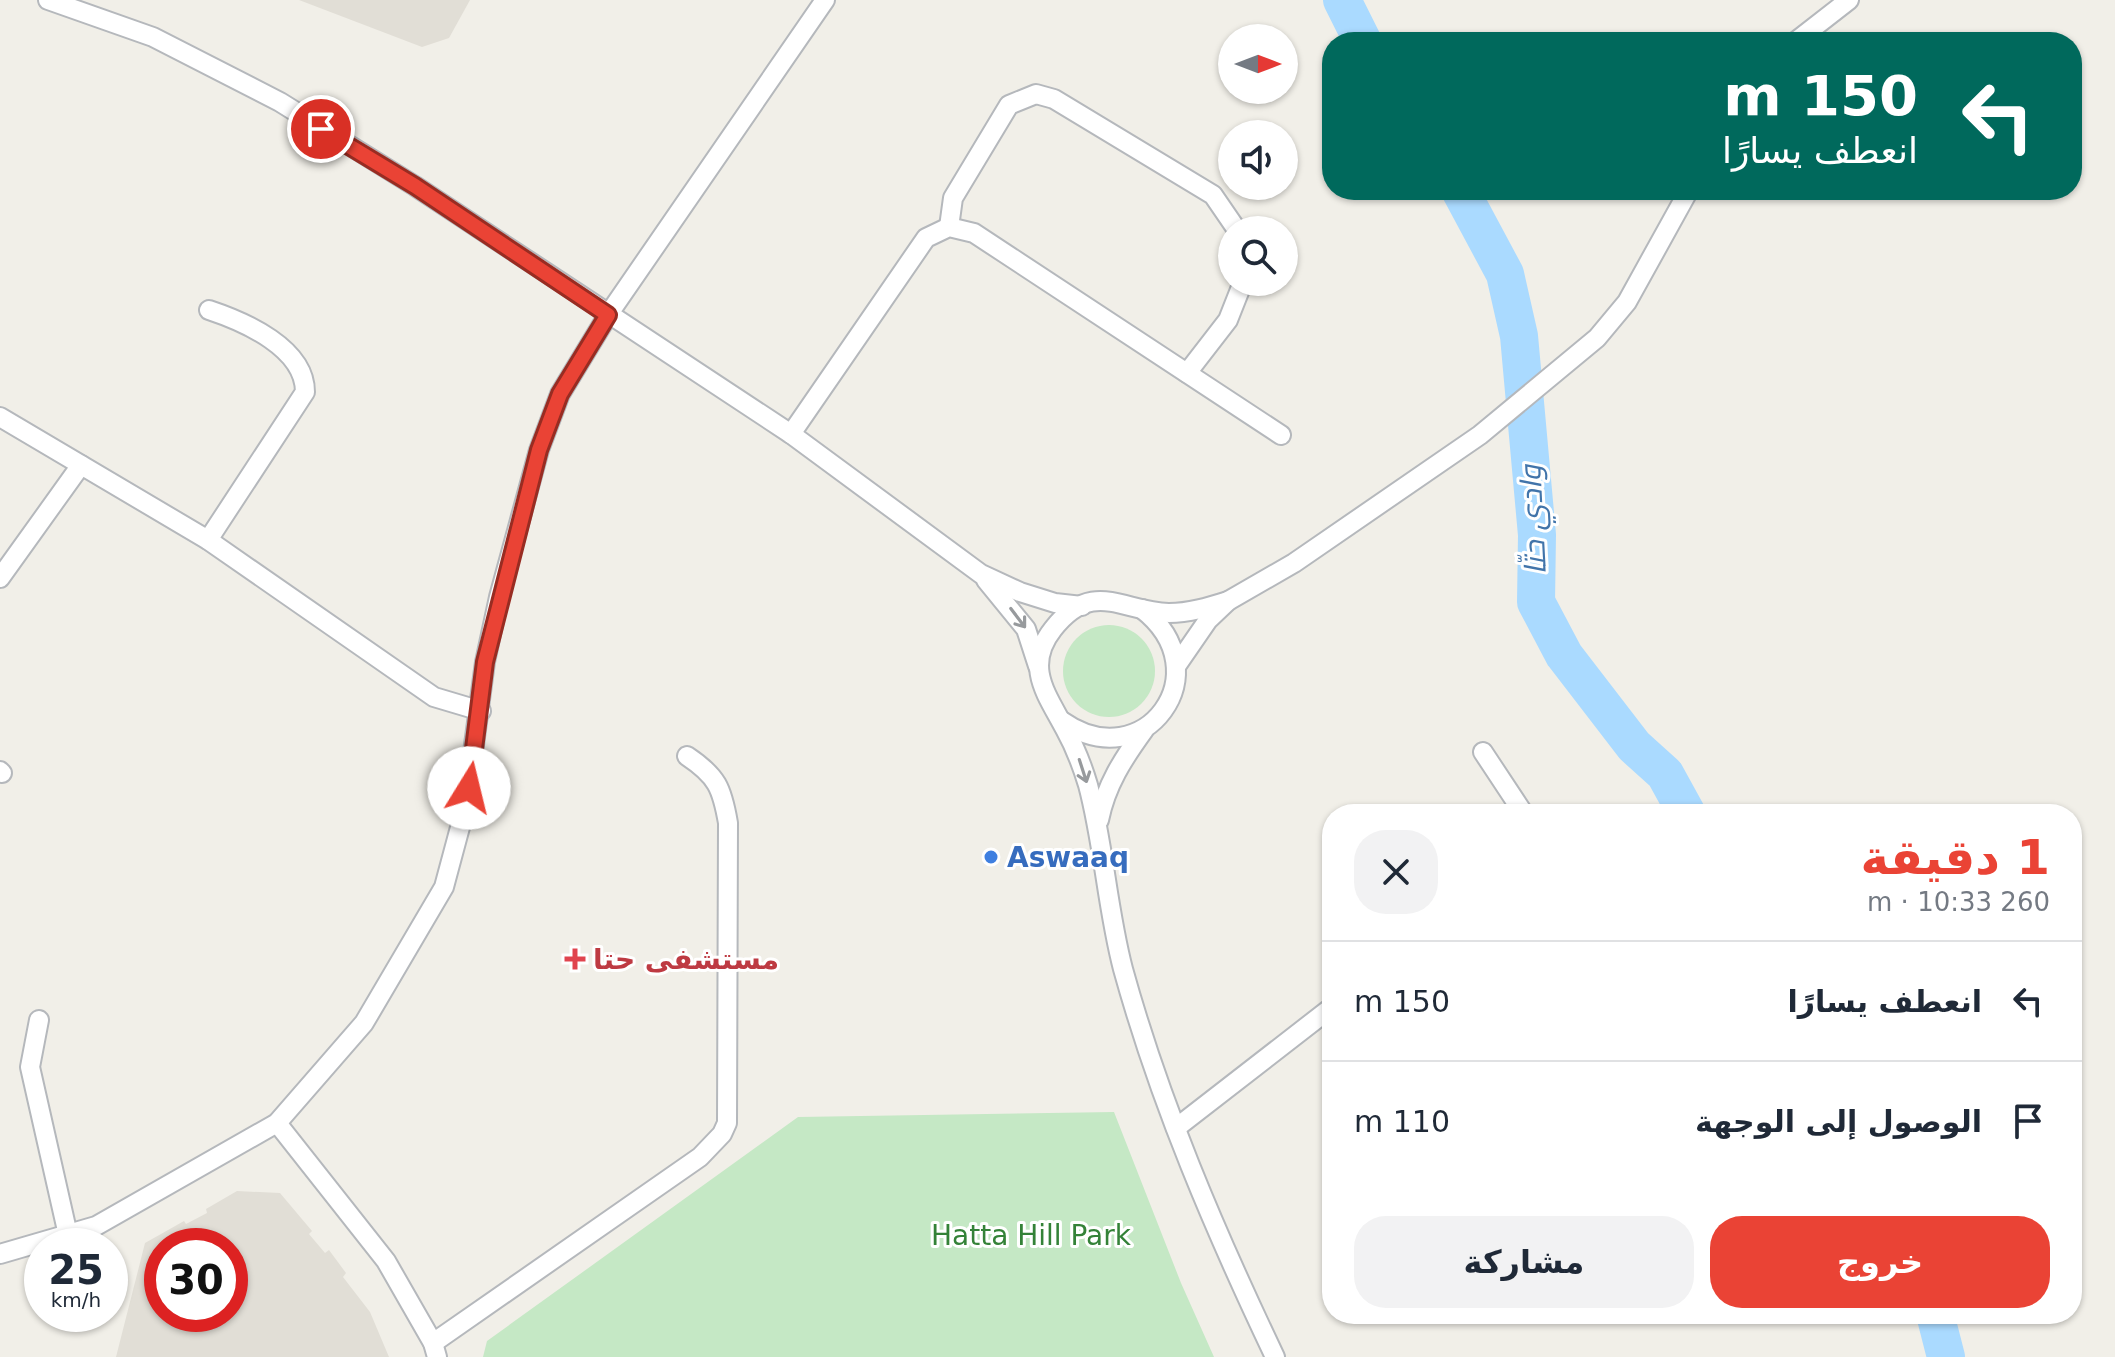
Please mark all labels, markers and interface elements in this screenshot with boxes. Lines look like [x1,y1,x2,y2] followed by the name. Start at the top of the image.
[1218,24,1298,104] north arrow
[1218,24,1298,296] map controls
[1723,63,1918,128] text: 150 m
[1946,64,2050,168] icon: left
[287,95,355,163] pin
[299,107,343,151] icon: arrive
[1218,120,1298,200] button: sound
[1722,130,1918,171] text: انعطف يسارًا
[1218,216,1298,296] button: search
[1512,462,1559,576] water label: وادي حتّا
[1009,607,1026,628] one-way arrow
[427,746,511,830] position arrow
[1077,758,1092,783] one-way arrow
[1861,829,2050,885] text: 1 دقيقة
[1354,830,1438,914] button: close
[1007,841,1129,874] place label: Aswaaq
[982,848,1000,866] marker: Aswaaq
[1867,887,2050,917] text: 260 m · 10:33
[593,943,779,976] place label: مستشفى حتا
[564,948,586,970] marker: مستشفى حتا
[2006,979,2050,1023] icon: left
[1354,984,1450,1019] text: 150 m
[1788,984,1982,1019] text: انعطف يسارًا
[2006,1099,2050,1143] icon: arrive
[1354,1104,1450,1139] text: 110 m
[1695,1104,1982,1139] text: الوصول إلى الوجهة
[1354,1216,1694,1308] button: مشاركة
[1710,1216,2050,1308] button: خروج
[931,1219,1132,1252] park label: Hatta Hill Park
[144,1228,248,1332] speed limit sign: 30
[48,1247,104,1293] text: 25
[51,1288,101,1312] text: km/h

